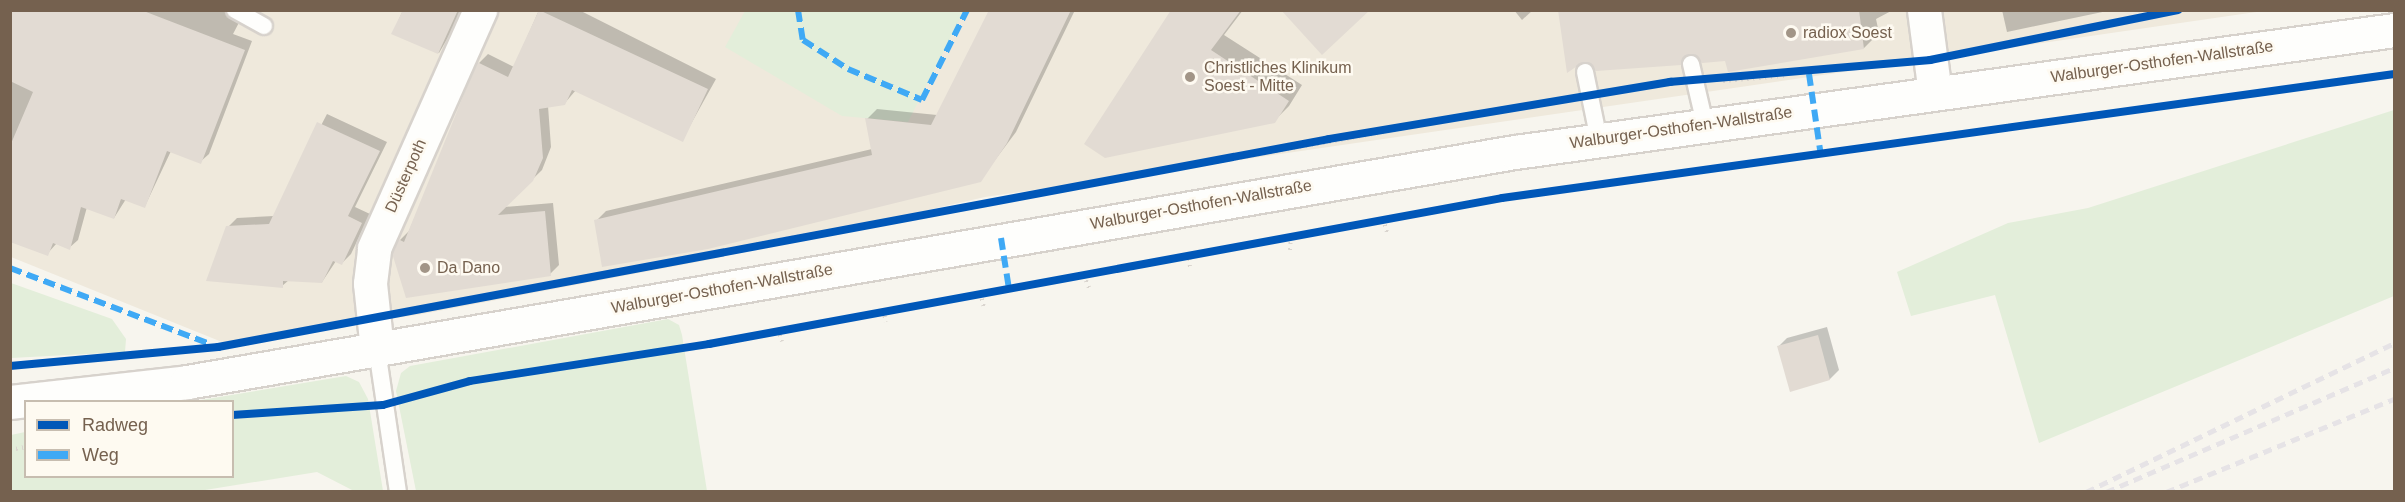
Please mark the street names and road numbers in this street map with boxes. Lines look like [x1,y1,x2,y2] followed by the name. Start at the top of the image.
[2049,37,2275,87] street label: Walburger-Osthofen-Wallstraße
[1568,103,1794,153] street label: Walburger-Osthofen-Wallstraße
[381,136,431,216] street label: Düsterpoth
[1089,176,1313,234] street label: Walburger-Osthofen-Wallstraße
[610,260,834,318] street label: Walburger-Osthofen-Wallstraße

